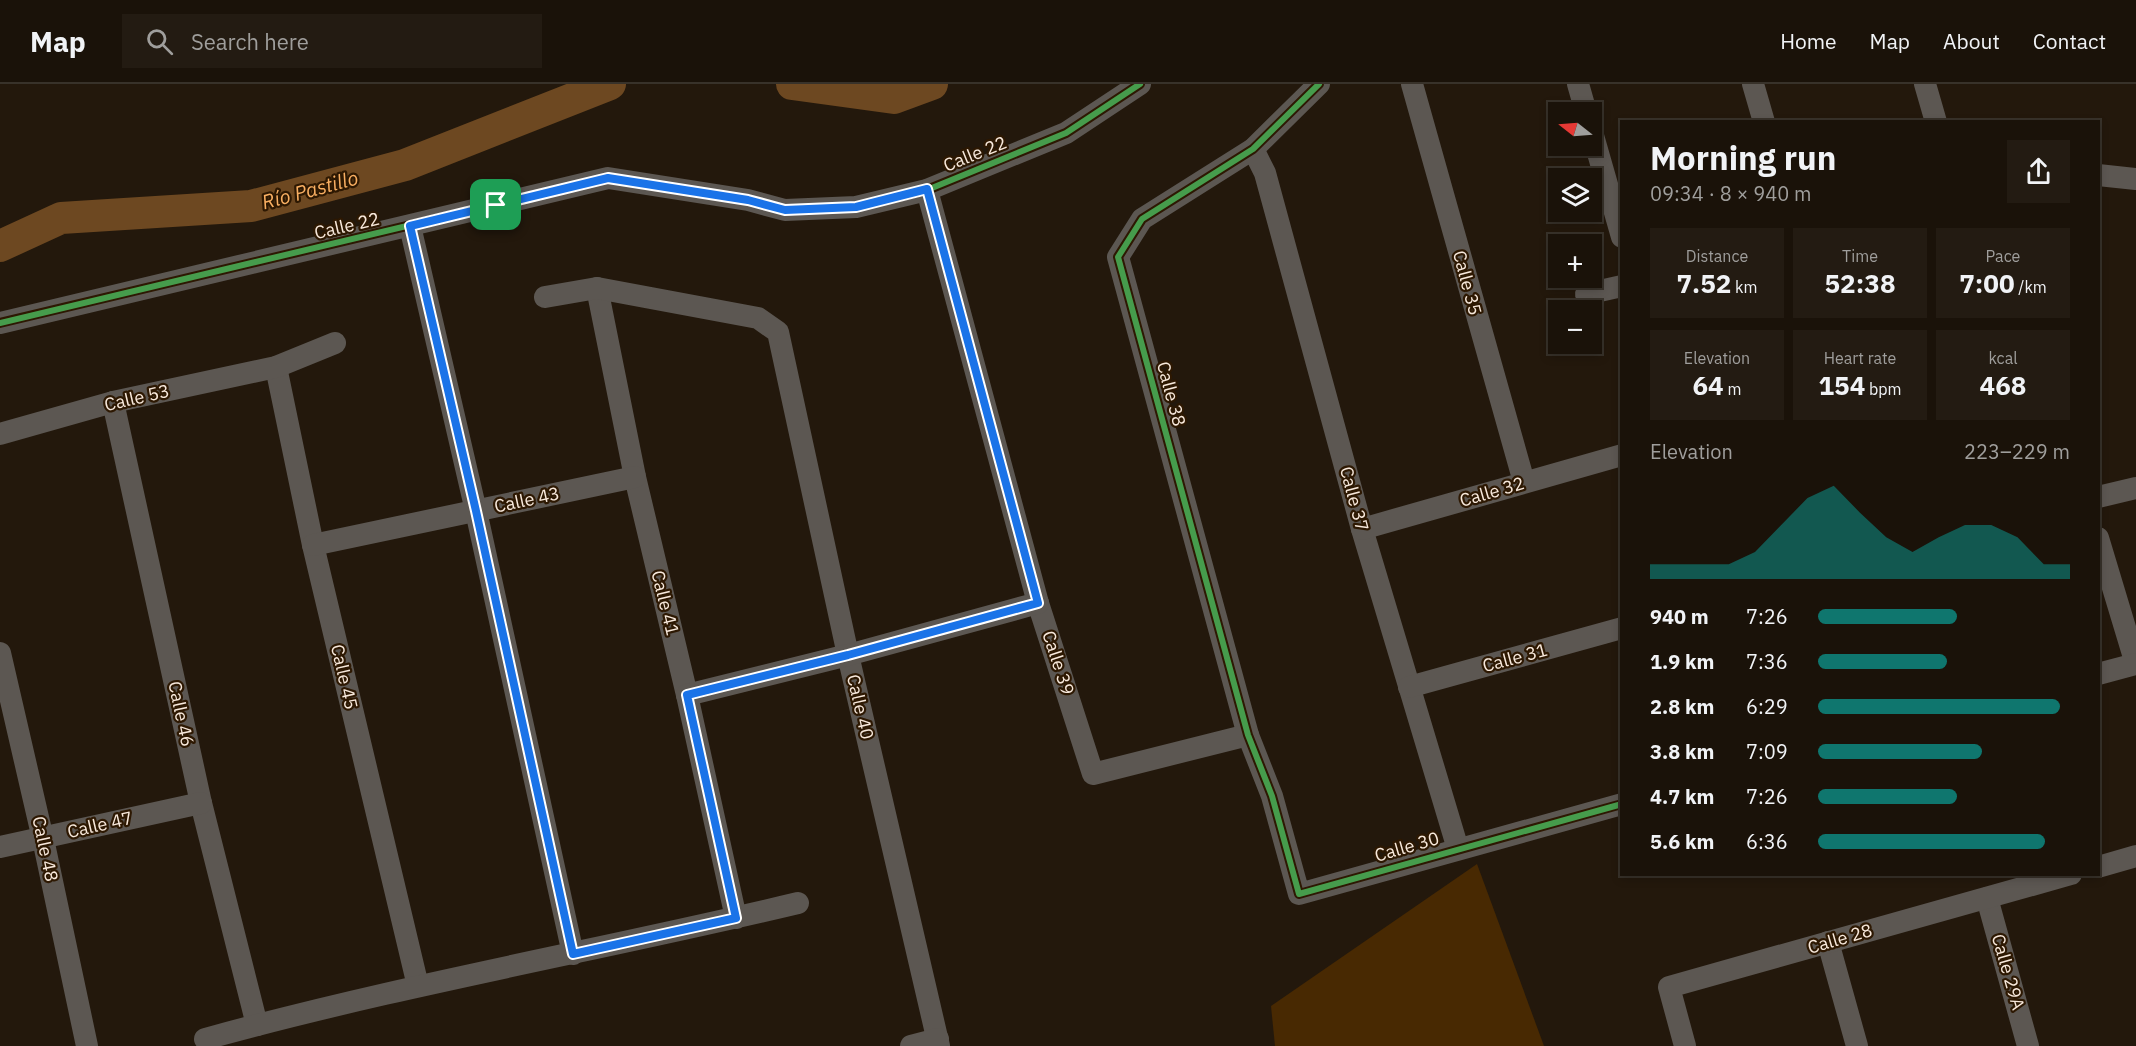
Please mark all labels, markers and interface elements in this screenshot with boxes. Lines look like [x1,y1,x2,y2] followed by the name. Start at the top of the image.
[122,14,542,68] search box
[30,23,86,60] text: Map
[143,25,176,58] icon: search
[191,27,309,56] text: Search here
[1780,27,1837,55] text: Home
[1870,27,1910,55] text: Map
[1943,27,2000,55] text: About
[2033,27,2106,55] text: Contact
[1548,102,1602,156] north arrow
[1548,102,1602,354] map controls
[940,130,1010,177] street label: Calle 22
[1650,136,1836,179] text: Morning run
[2007,140,2070,203] button: share
[259,164,361,215] water label: Río Pastillo
[1548,168,1602,222] button: layers
[470,179,521,230] pin
[1650,180,1811,207] text: 09:34 · 8 × 940 m
[479,188,512,221] icon: arrive
[312,207,382,244] street label: Calle 22
[1548,234,1602,288] button: +
[1686,246,1748,266] text: Distance
[1842,246,1878,266] text: Time
[1986,246,2020,266] text: Pace
[1448,248,1487,318] street label: Calle 35
[1676,266,1731,300] text: 7.52
[1825,266,1895,300] text: 52:38
[1959,266,2015,300] text: 7:00
[1731,277,1758,297] text: km
[2015,277,2047,297] text: /km
[1548,300,1602,354] button: −
[1684,348,1750,368] text: Elevation
[1824,348,1896,368] text: Heart rate
[1988,348,2018,368] text: kcal
[1152,359,1191,429] street label: Calle 38
[1693,368,1724,402] text: 64
[1818,368,1865,402] text: 154
[1980,368,2026,402] text: 468
[102,379,172,416] street label: Calle 53
[1724,379,1741,399] text: m
[1865,379,1902,399] text: bpm
[1650,438,1733,465] text: Elevation
[1964,438,2070,465] text: 223–229 m
[1335,464,1374,534] street label: Calle 37
[1457,471,1527,512] street label: Calle 32
[492,481,562,518] street label: Calle 43
[646,568,685,638] street label: Calle 41
[1650,603,1709,630] text: 940 m
[1746,603,1788,630] text: 7:26
[1037,628,1080,698] street label: Calle 39
[1480,638,1550,677] street label: Calle 31
[326,642,363,712] street label: Calle 45
[1650,648,1714,675] text: 1.9 km
[1746,648,1788,675] text: 7:36
[842,672,879,742] street label: Calle 40
[163,679,200,749] street label: Calle 46
[1650,693,1714,720] text: 2.8 km
[1746,693,1788,720] text: 6:29
[1650,738,1714,765] text: 3.8 km
[1746,738,1788,765] text: 7:09
[1650,783,1714,810] text: 4.7 km
[1746,783,1788,810] text: 7:26
[65,806,135,843] street label: Calle 47
[27,814,64,884] street label: Calle 48
[1372,826,1442,867] street label: Calle 30
[1650,828,1714,855] text: 5.6 km
[1746,828,1788,855] text: 6:36
[1805,918,1875,959] street label: Calle 28
[1987,931,2030,1013] street label: Calle 29A

